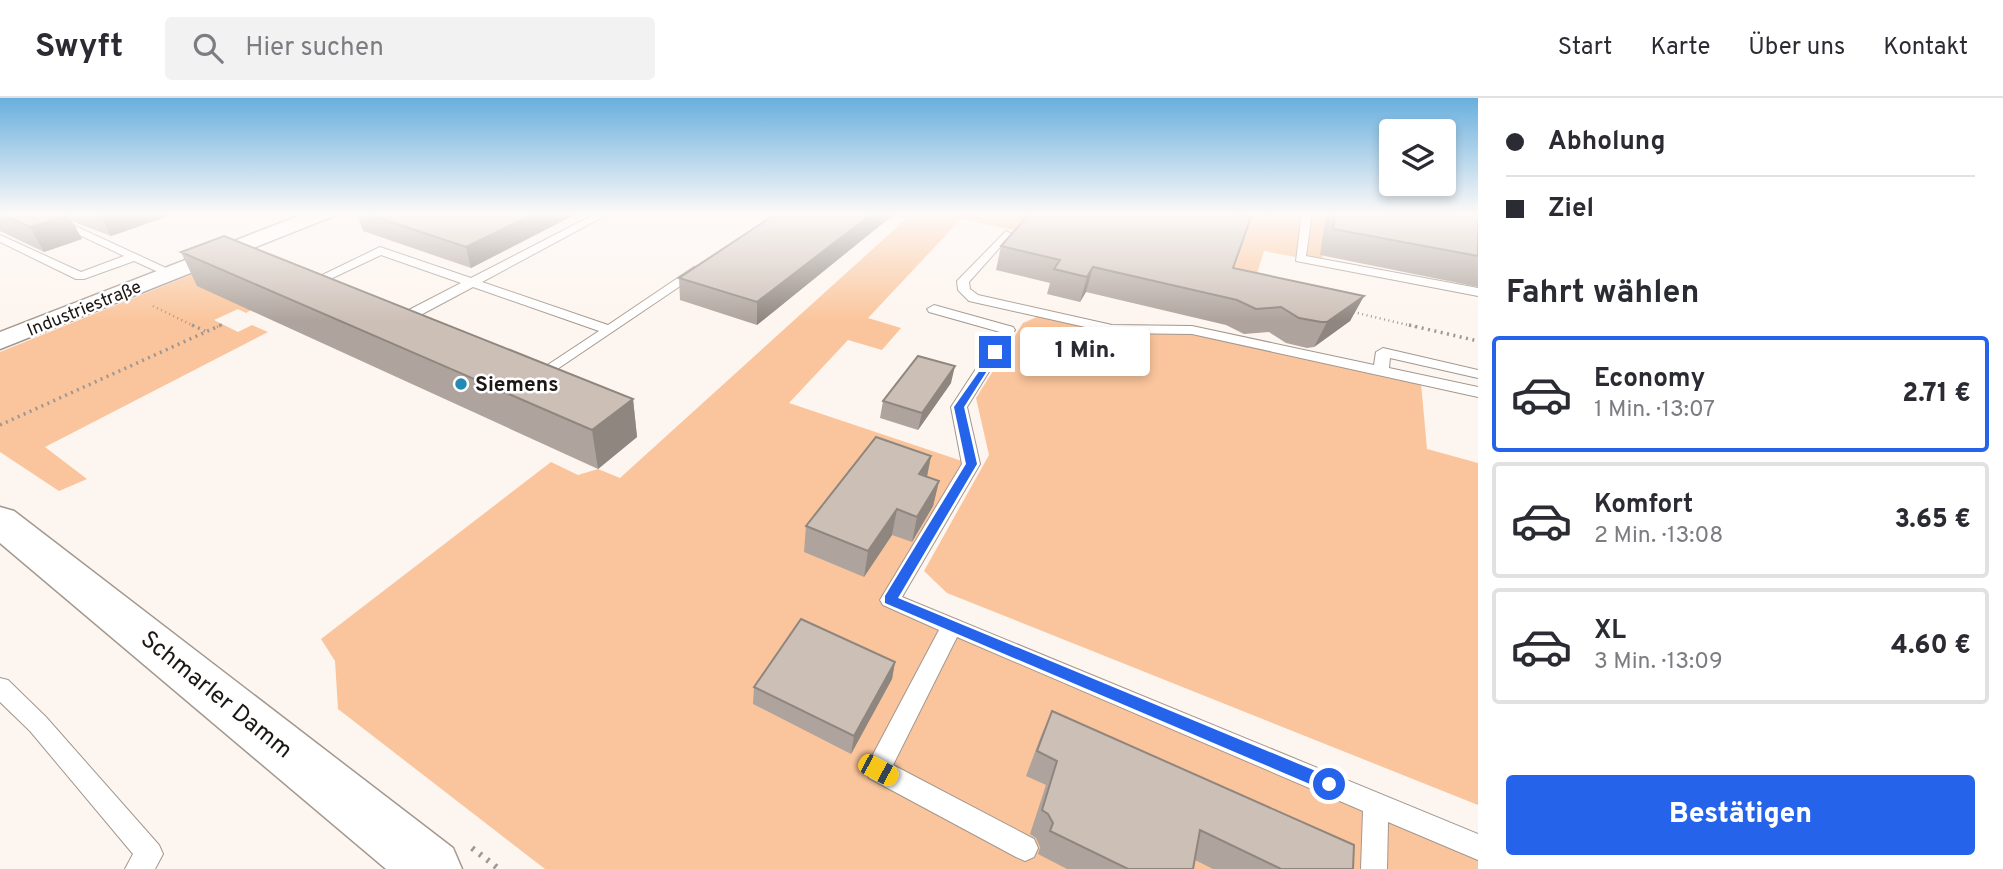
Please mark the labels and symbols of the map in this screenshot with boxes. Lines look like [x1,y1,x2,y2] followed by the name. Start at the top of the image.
[24,276,145,343] street label: Industriestraße
[1020,328,1149,376] callout: 1 Min.
[979,336,1011,368] route end
[475,372,559,399] place label: Siemens
[453,376,469,392] marker: Siemens
[134,625,298,766] street label: Schmarler Damm
[855,751,902,789] car
[1313,768,1345,800] route start

